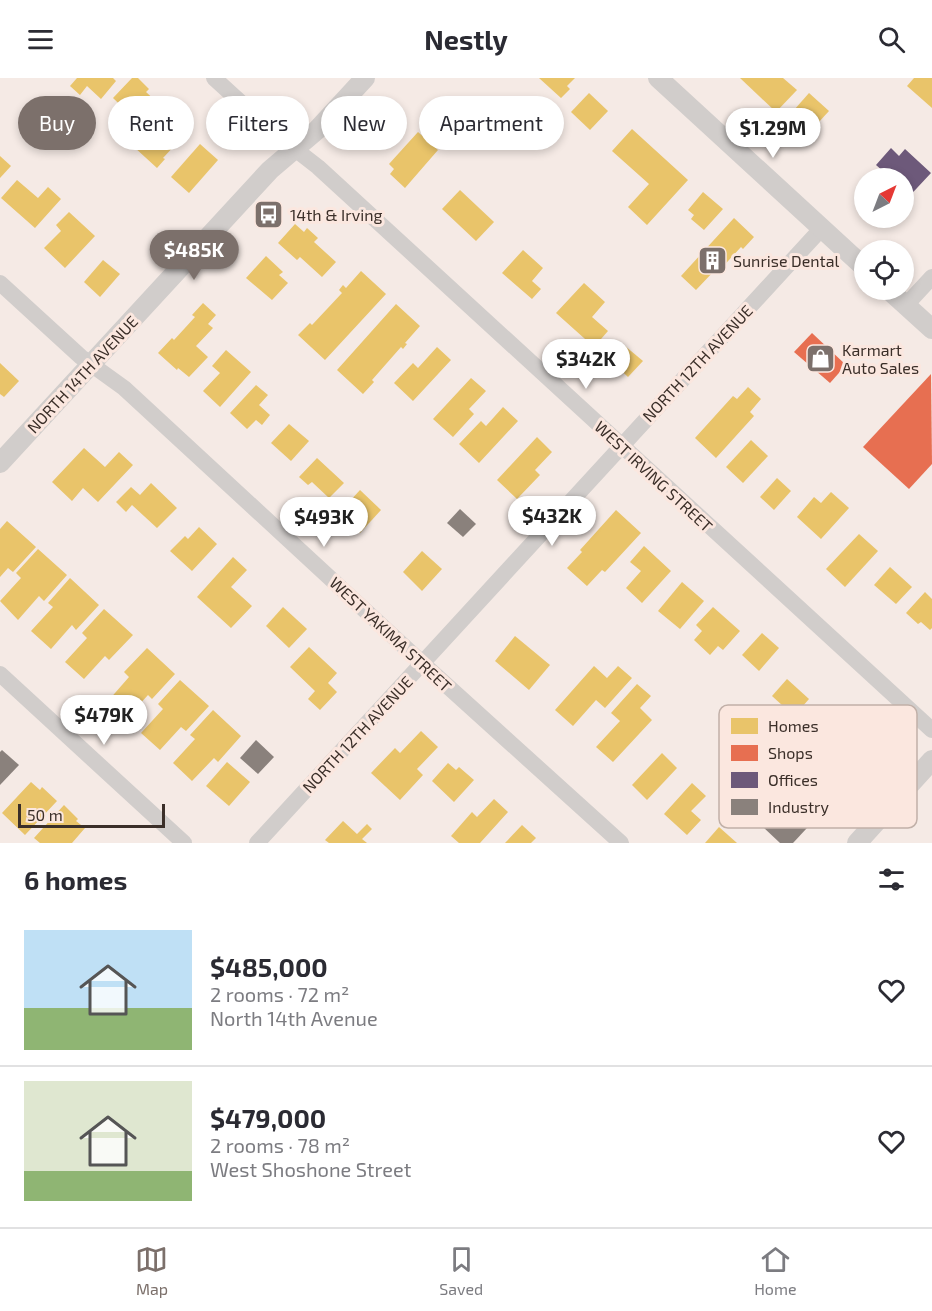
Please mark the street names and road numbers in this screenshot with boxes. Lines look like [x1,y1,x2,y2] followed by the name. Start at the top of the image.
[638,301,756,425] street label: NORTH 12TH AVENUE
[23,311,141,437] street label: NORTH 14TH AVENUE
[591,417,717,535] street label: WEST IRVING STREET
[326,573,456,695] street label: WEST YAKIMA STREET
[298,672,416,796] street label: NORTH 12TH AVENUE

